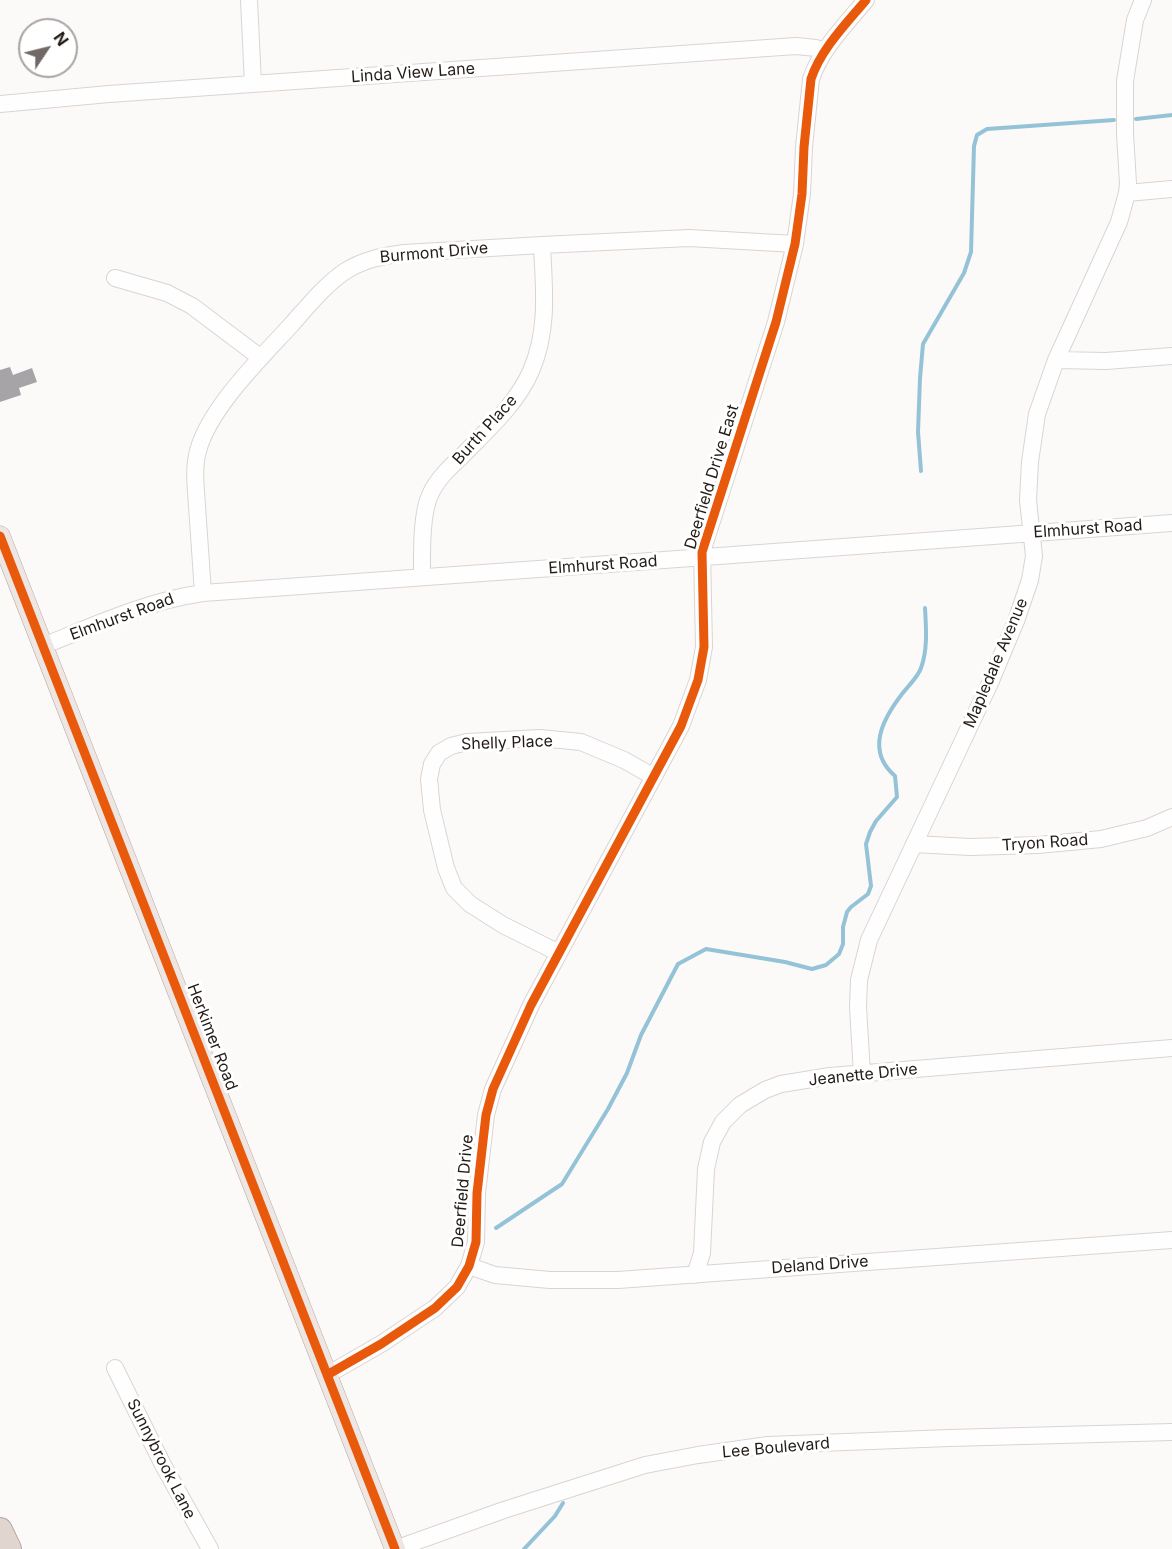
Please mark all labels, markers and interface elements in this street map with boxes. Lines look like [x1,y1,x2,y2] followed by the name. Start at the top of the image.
[18,18,78,78] north arrow
[49,28,73,50] text: N
[350,59,476,87] street label: Linda View Lane
[379,239,489,267] street label: Burmont Drive
[449,391,521,469] street label: Burth Place
[681,402,743,552] street label: Deerfield Drive East
[1033,516,1143,542] street label: Elmhurst Road
[548,552,658,578] street label: Elmhurst Road
[67,589,177,645] street label: Elmhurst Road
[960,595,1032,731] street label: Mapledale Avenue
[461,732,553,754] street label: Shelly Place
[1001,830,1089,856] street label: Tryon Road
[183,981,241,1093] street label: Herkimer Road
[807,1060,919,1090] street label: Jeanette Drive
[448,1134,478,1248] street label: Deerfield Drive
[771,1252,869,1278] street label: Deland Drive
[122,1396,200,1522] street label: Sunnybrook Lane
[721,1434,831,1462] street label: Lee Boulevard

